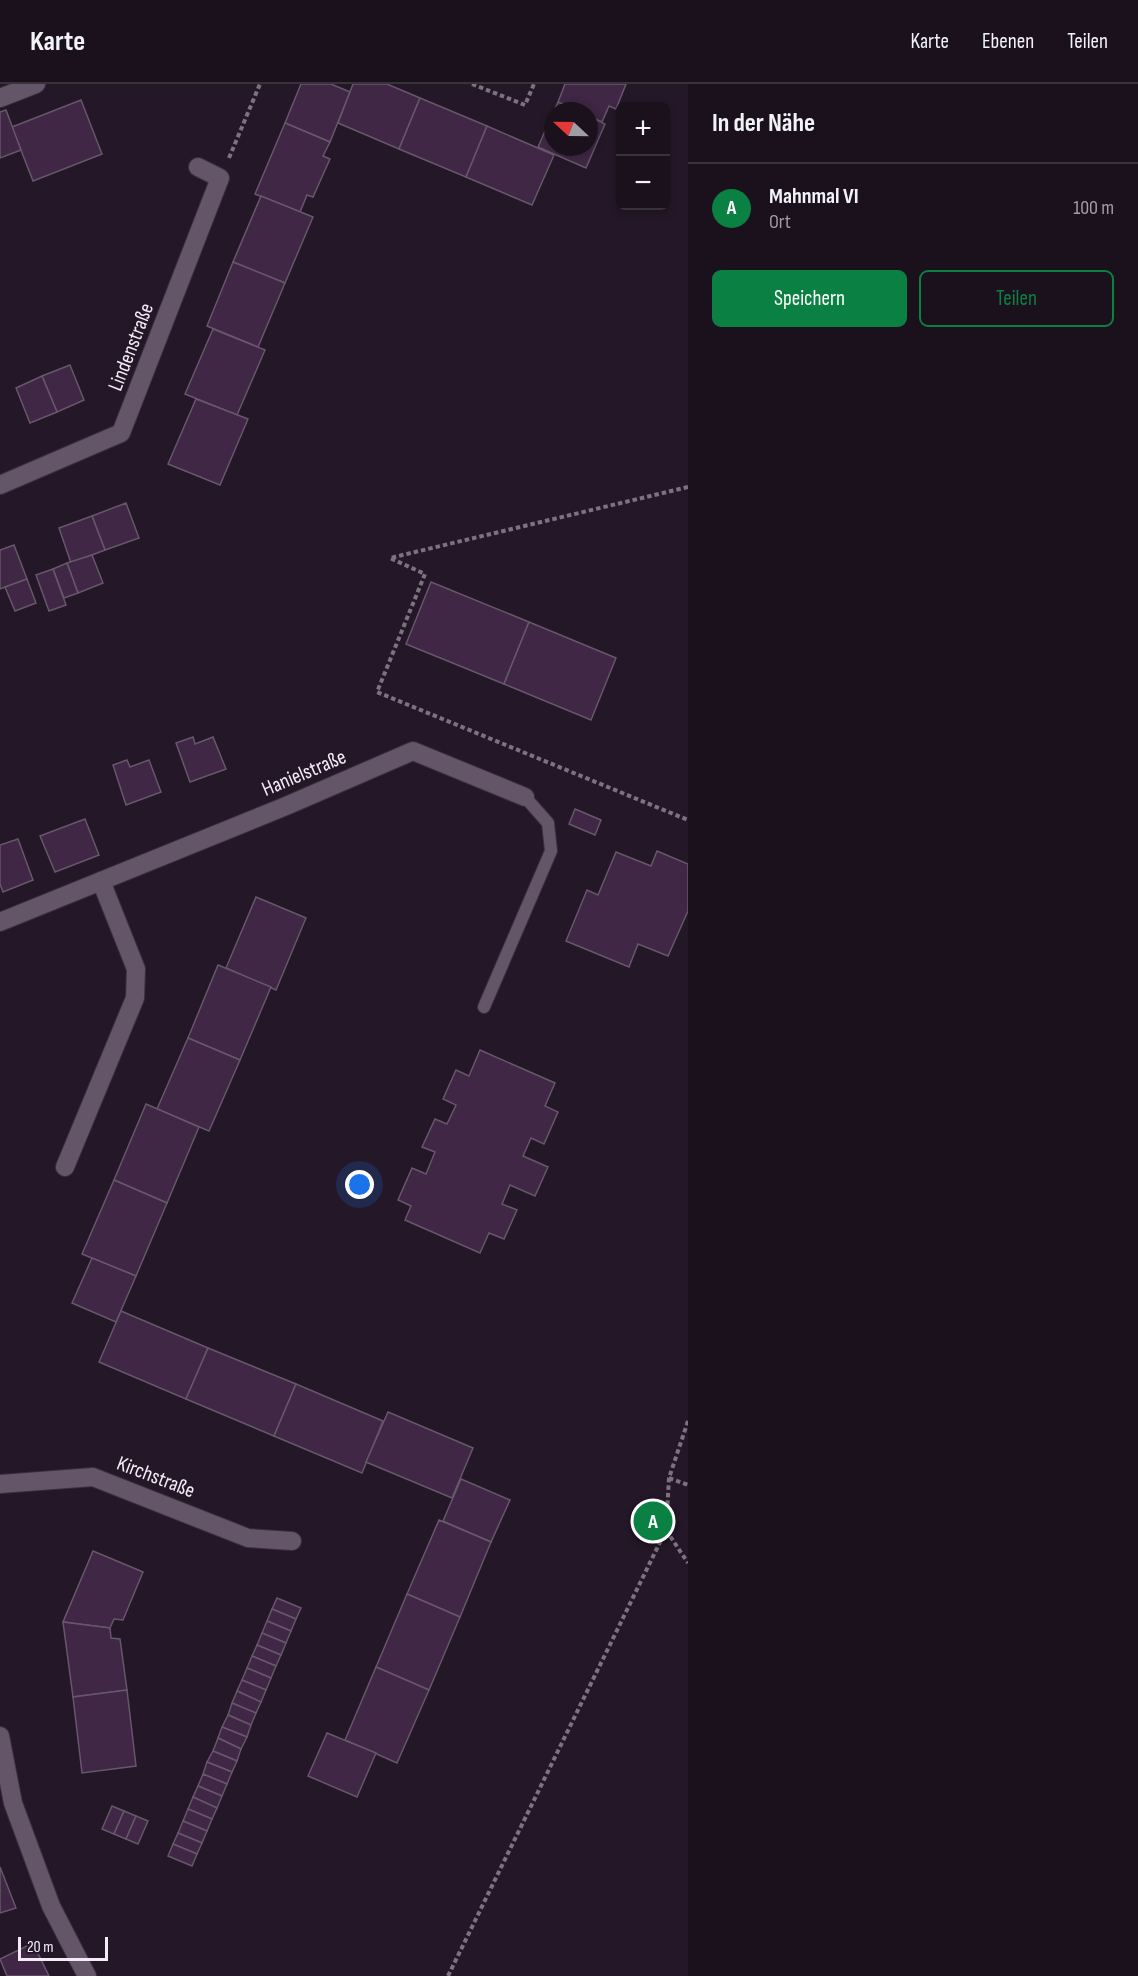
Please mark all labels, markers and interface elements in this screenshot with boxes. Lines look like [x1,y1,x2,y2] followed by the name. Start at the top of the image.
[30,25,85,58] text: Karte
[911,29,949,54] text: Karte
[982,29,1034,54] text: Ebenen
[1067,29,1108,54] text: Teilen
[544,102,598,156] north arrow
[616,102,670,210] map controls
[616,102,670,156] button: +
[712,108,815,139] text: In der Nähe
[616,156,670,210] button: −
[769,183,859,210] text: Mahnmal VI
[727,196,736,220] text: A
[1073,196,1114,220] text: 100 m
[769,210,791,234] text: Ort
[712,270,907,327] button: Speichern
[919,270,1114,327] button: Teilen
[103,300,159,394] street label: Lindenstraße
[258,744,350,802] street label: Hanielstraße
[345,1170,374,1199] your location
[113,1451,199,1503] street label: Kirchstraße
[634,1498,672,1544] pin: A
[18,1934,108,1962] scale bar
[27,1938,54,1957] text: 20 m

